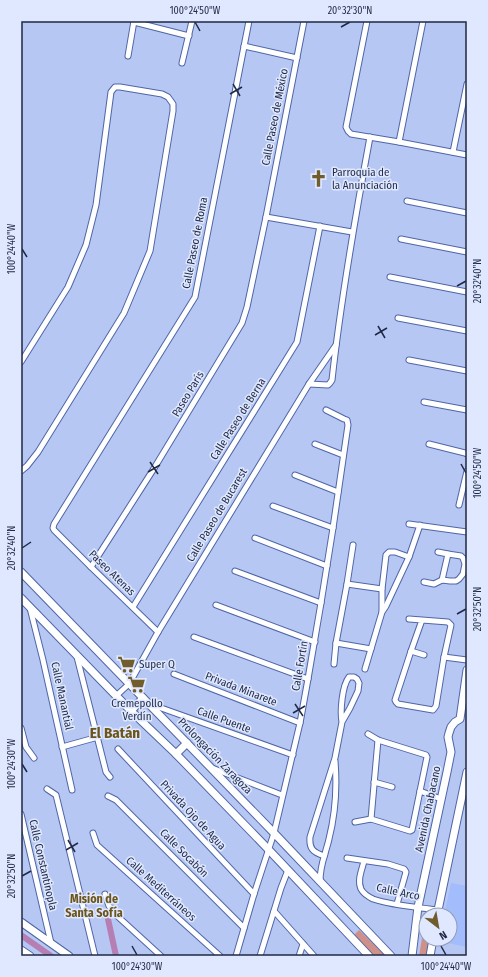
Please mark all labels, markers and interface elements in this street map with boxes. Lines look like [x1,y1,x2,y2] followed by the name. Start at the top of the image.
[170,5,221,17] text: 100°24'50"W
[328,5,372,17] text: 20°32'30"N
[259,67,291,167] street label: Calle Paseo de México
[332,166,398,192] place label: Parroquia de la Anunciación
[309,168,329,188] church icon: Parroquia de la Anunciación
[180,196,210,290] street label: Calle Paseo de Roma
[6,223,18,274] text: 100°24'40"W
[472,259,484,303] text: 20°32'40"N
[169,369,207,419] street label: Paseo París
[208,376,268,462] street label: Calle Paseo de Berna
[472,447,484,498] text: 100°24'50"W
[184,466,250,564] street label: Calle Paseo de Bucarest
[6,526,18,570] text: 20°32'40"N
[86,548,138,599] street label: Paseo Atenas
[472,587,484,631] text: 20°32'50"N
[289,640,311,692] street label: Calle Fortín
[116,654,136,674] supermarket icon: Super Q
[139,658,175,671] place label: Super Q
[48,661,76,731] street label: Calle Manantial
[203,669,279,709] street label: Privada Minarete
[127,675,147,695] supermarket icon: Cremepollo Verdín
[111,697,163,723] place label: Cremepollo Verdín
[196,704,252,736] street label: Calle Puente
[175,715,255,797] street label: Prolongación Zaragoza
[90,724,140,742] district label: El Batán
[6,738,18,789] text: 100°24'30"W
[413,764,444,853] street label: Avenida Chabacano
[158,778,228,852] street label: Privada Ojo de Agua
[26,818,60,912] street label: Calle Constantinopla
[157,826,211,880] street label: Calle Socabón
[6,854,18,898] text: 20°32'50"N
[123,854,199,924] street label: Calle Mediterráneos
[375,881,421,903] street label: Calle Arco
[65,892,123,920] district label: Misión de Santa Sofía
[418,907,458,947] north arrow
[437,928,449,942] text: N
[112,961,163,973] text: 100°24'30"W
[421,961,472,973] text: 100°24'40"W

